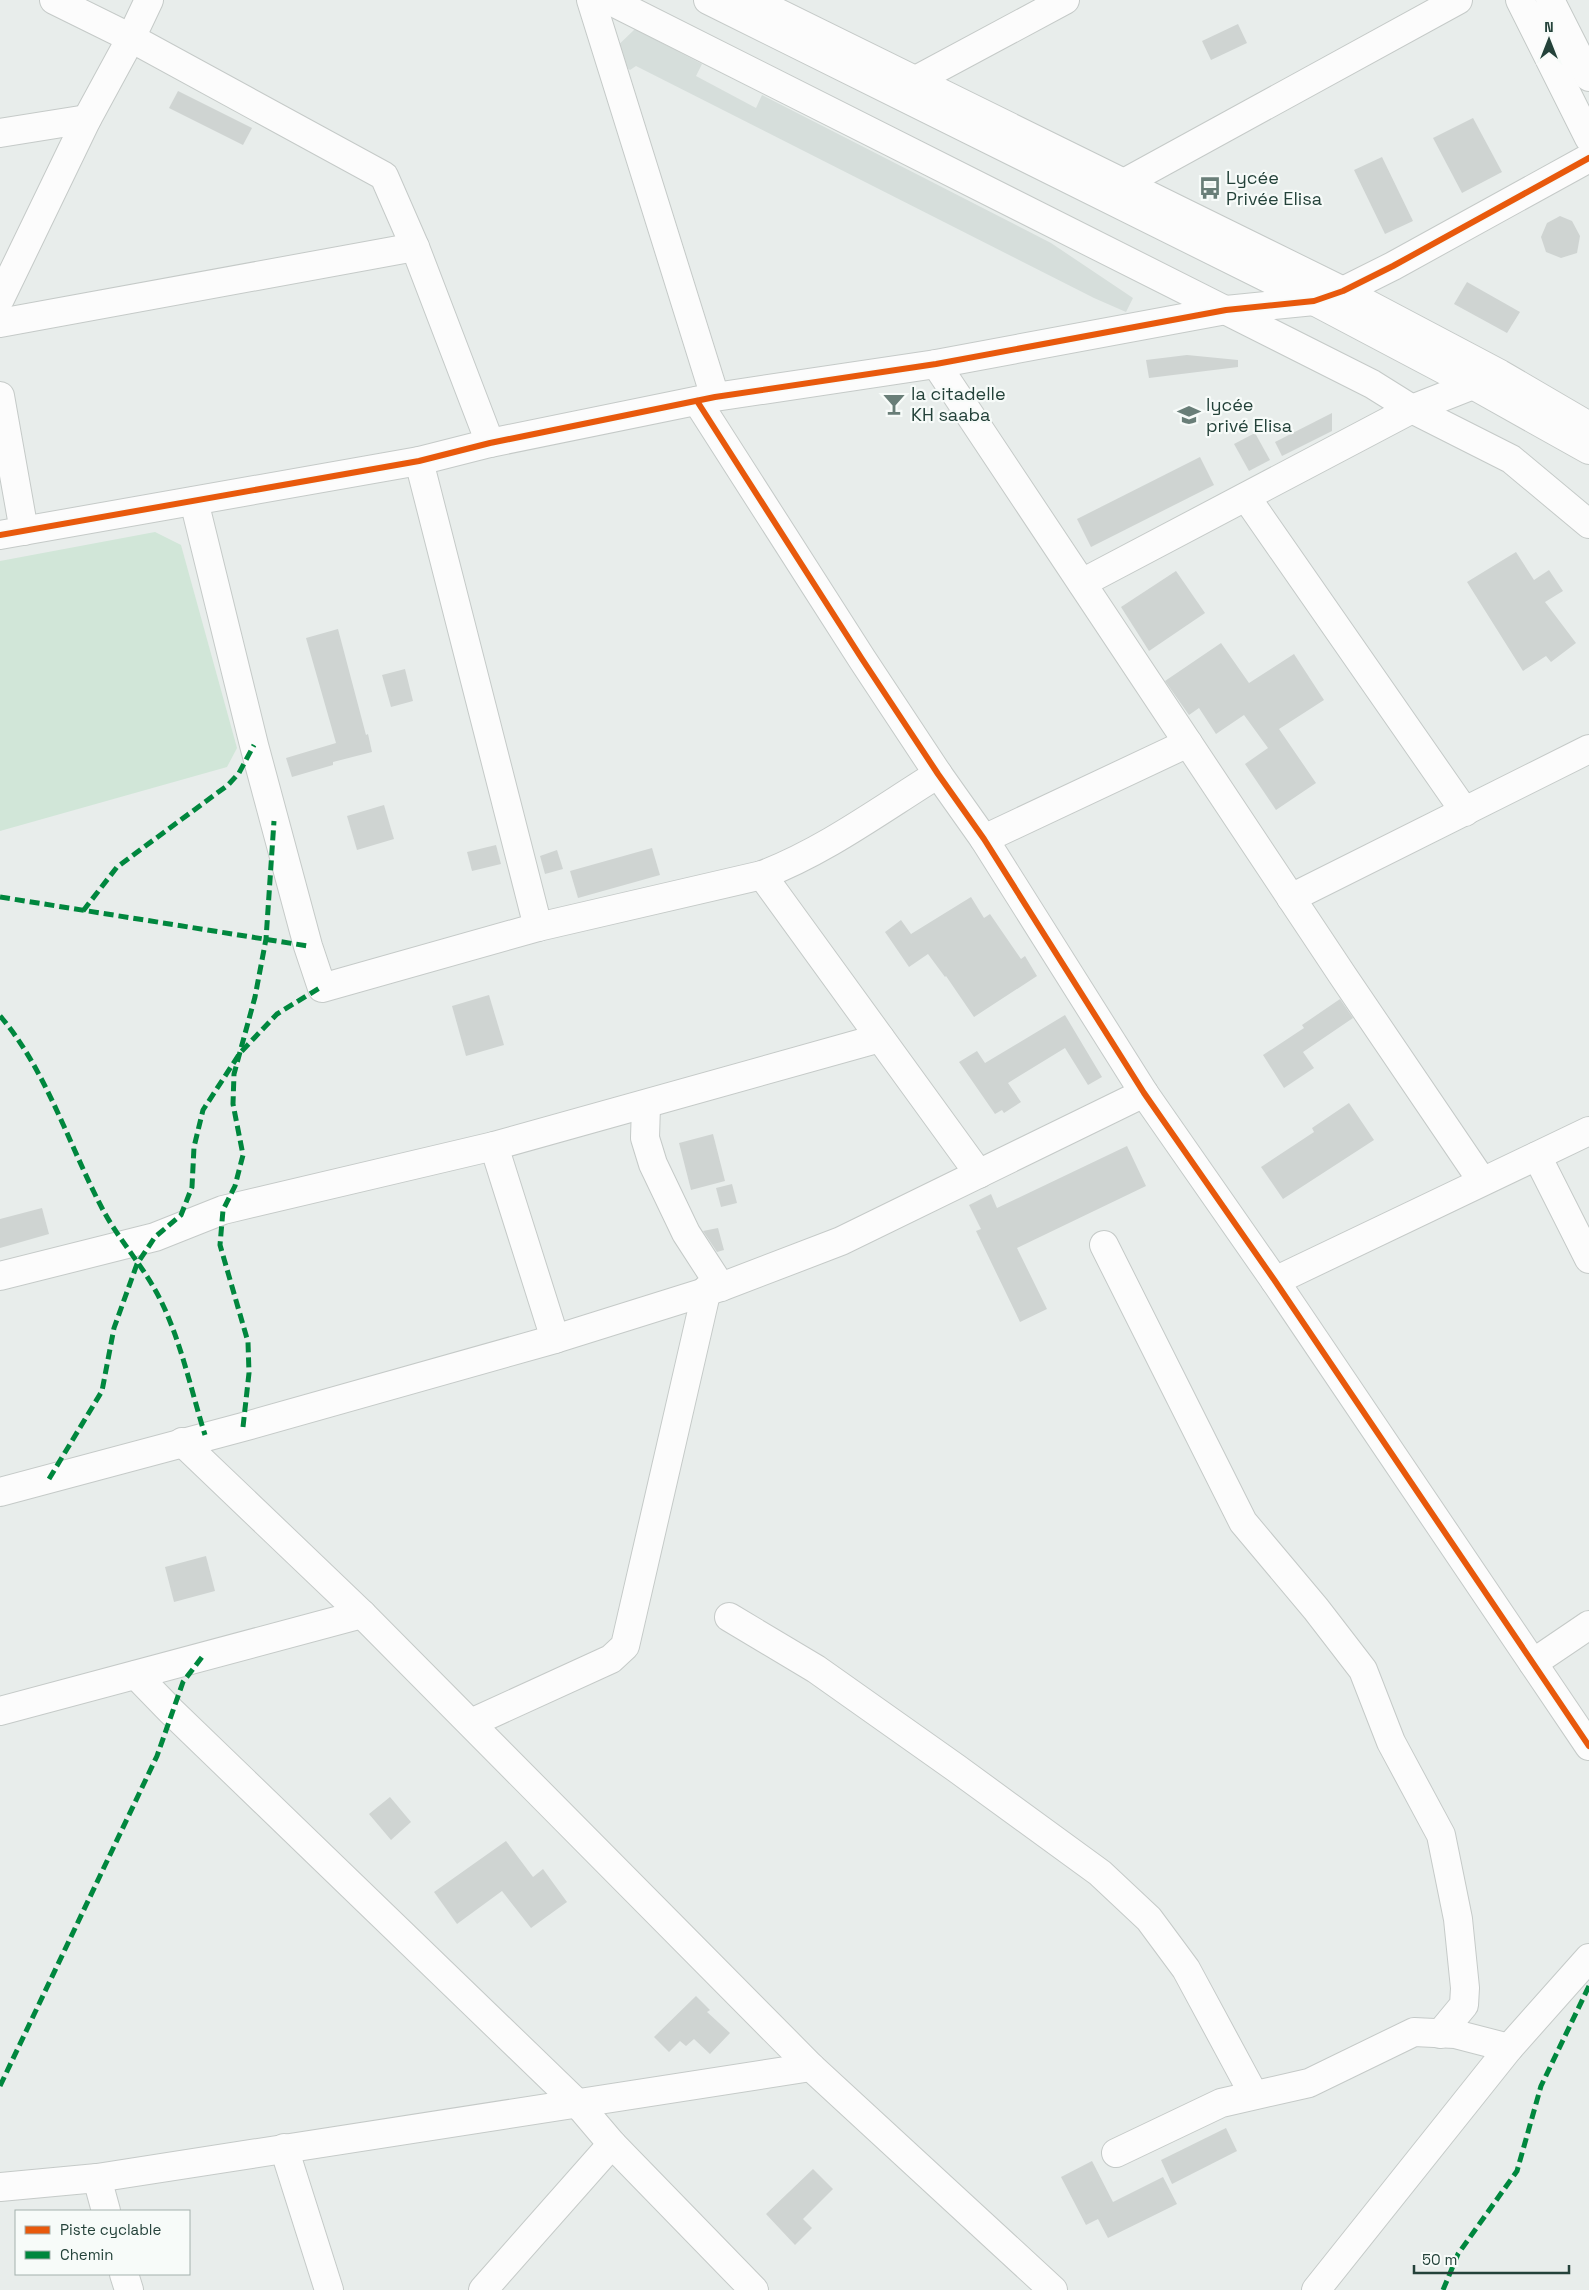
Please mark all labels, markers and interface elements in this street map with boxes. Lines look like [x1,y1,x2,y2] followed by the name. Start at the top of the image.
[1524,15,1574,65] north arrow
[1544,18,1554,36] text: N
[1226,166,1322,210] place label: Lycée Privée Elisa
[1197,175,1223,201] bus stop icon: Lycée Privée Elisa
[911,382,1006,426] place label: la citadelle KH saaba
[881,391,907,417] bar icon: la citadelle KH saaba
[1206,393,1292,437] place label: lycée privé Elisa
[1176,402,1202,428] school or university icon: lycée privé Elisa
[15,2210,190,2275] legend
[60,2220,162,2239] text: Piste cyclable
[1414,2242,1569,2274] scale bar
[60,2245,113,2264] text: Chemin
[1422,2250,1457,2269] text: 50 m

